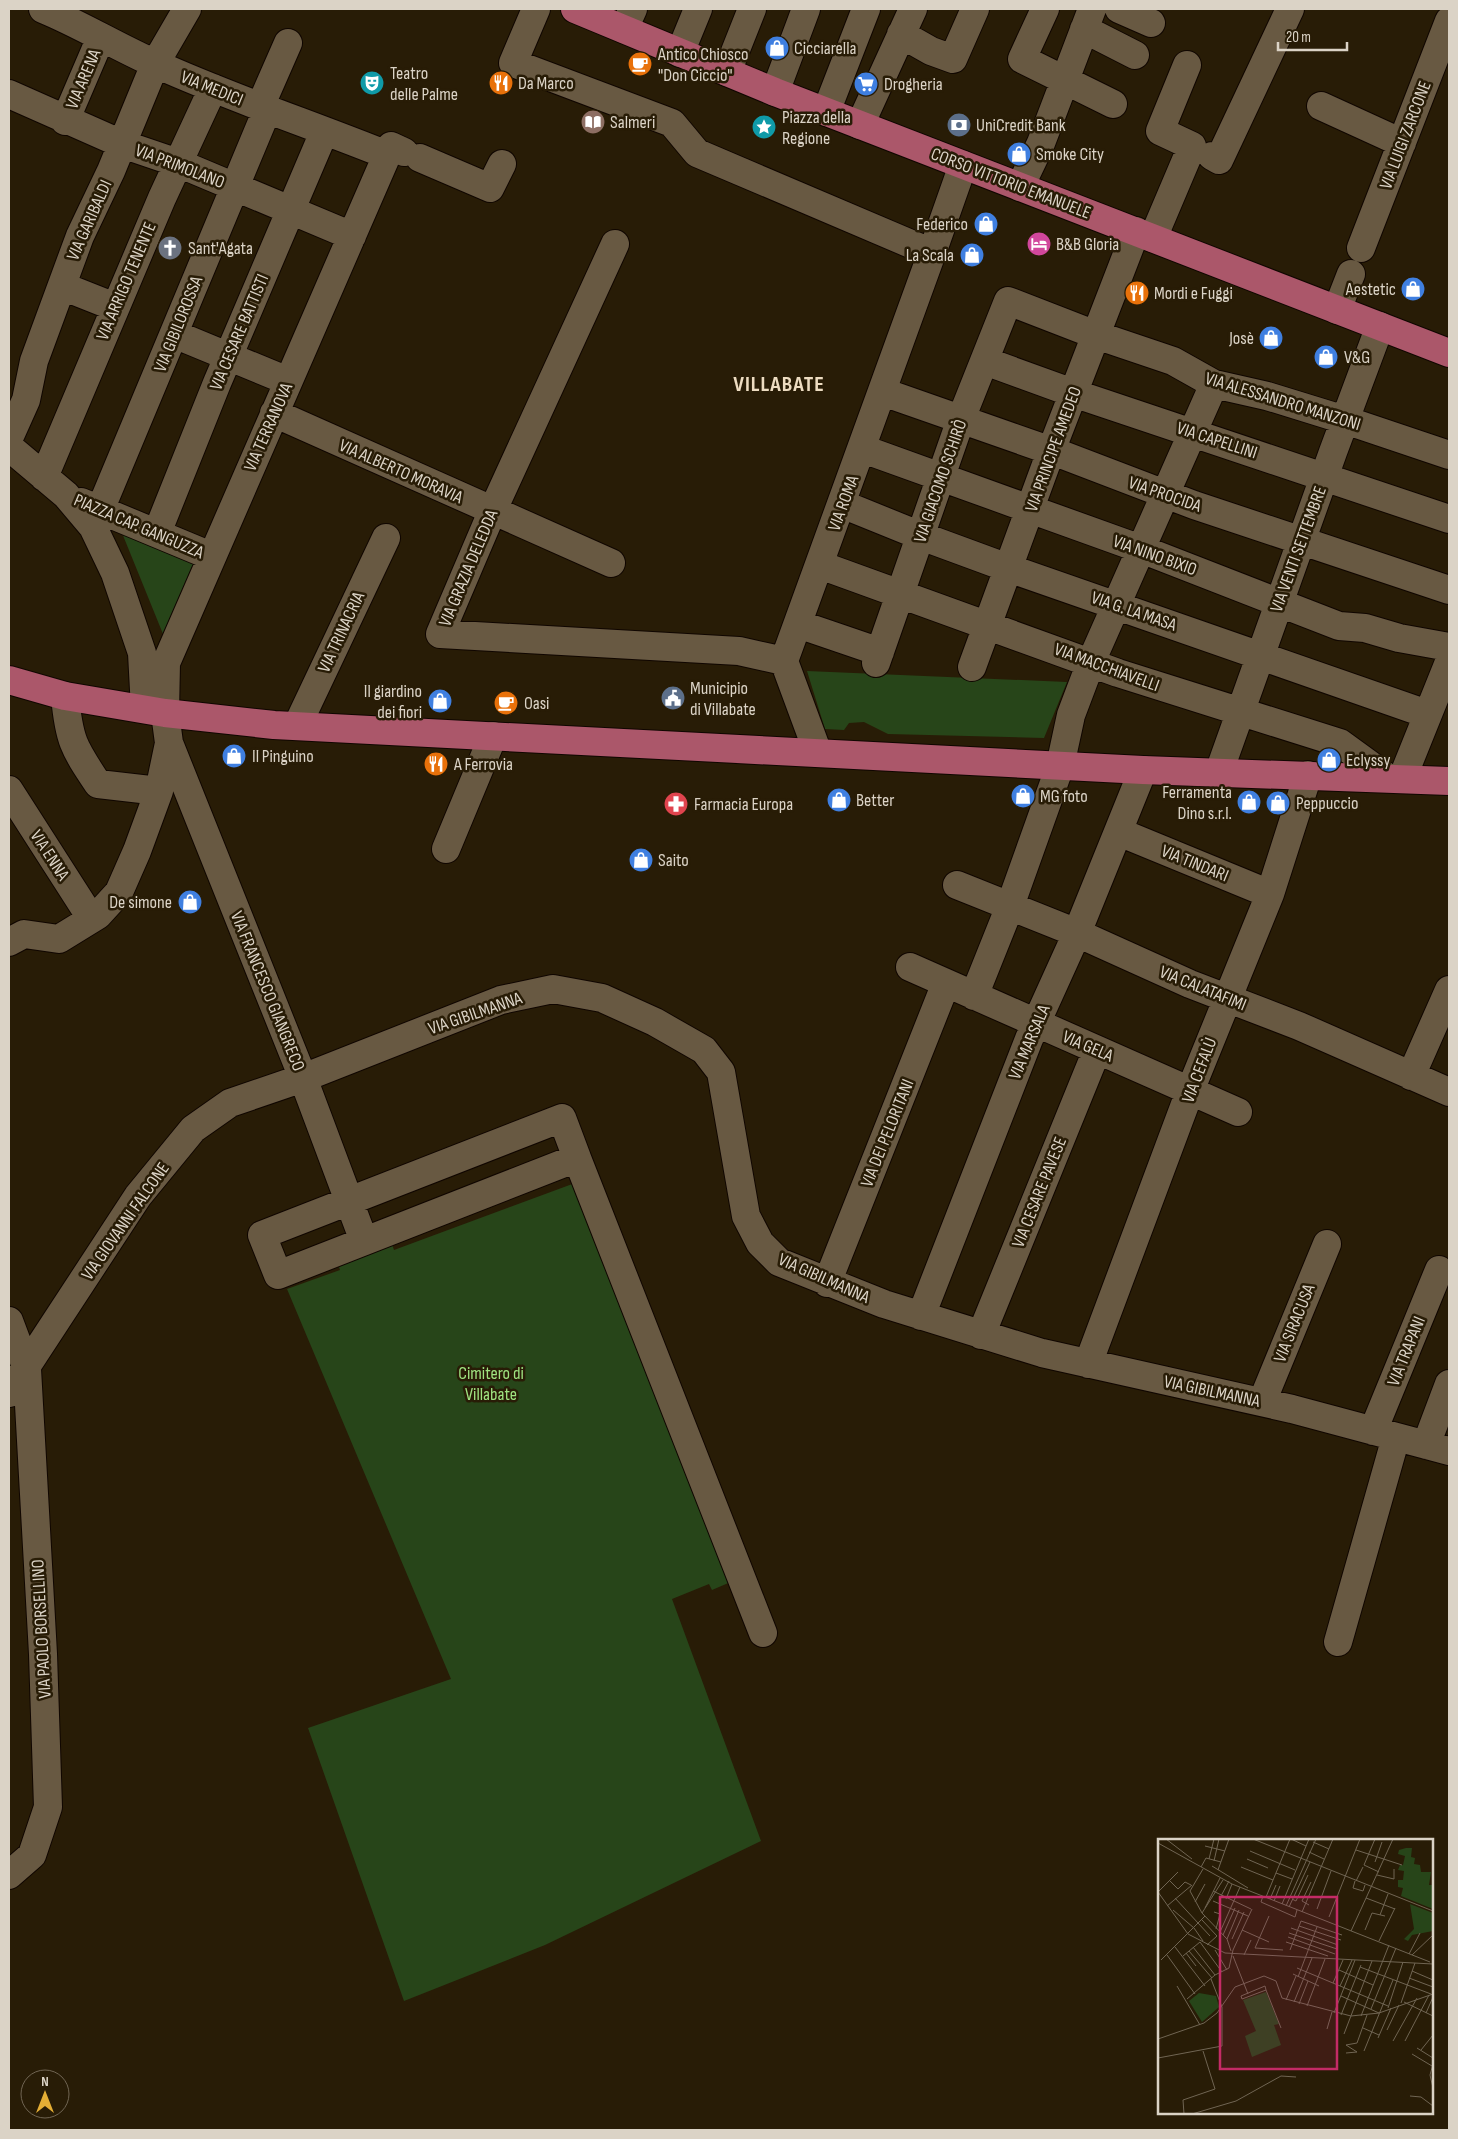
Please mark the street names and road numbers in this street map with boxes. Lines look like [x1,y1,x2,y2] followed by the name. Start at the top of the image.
[62,46,105,112] street label: VIA ARENA
[178,67,246,110] street label: VIA MEDICI
[1375,78,1436,192] street label: VIA LUIGI ZARCONE
[132,140,227,193] street label: VIA PRIMOLANO
[928,143,1094,224] street label: CORSO VITTORIO EMANUELE
[62,177,117,264] street label: VIA GARIBALDI
[92,219,161,343] street label: VIA ARRIGO TENENTE
[206,271,273,393] street label: VIA CESARE BATTISTI
[150,273,207,375] street label: VIA GIBILOROSSA
[1203,368,1363,435] street label: VIA ALESSANDRO MANZONI
[240,380,297,475] street label: VIA TERRANOVA
[1021,384,1086,515] street label: VIA PRINCIPE AMEDEO
[910,417,971,545] street label: VIA GIACOMO SCHIRÒ
[1174,418,1260,463] street label: VIA CAPELLINI
[336,435,466,508] street label: VIA ALBERTO MORAVIA
[824,472,863,534] street label: VIA ROMA
[1126,472,1204,517] street label: VIA PROCIDA
[1266,483,1331,615] street label: VIA VENTI SETTEMBRE
[71,490,207,563] street label: PIAZZA CAP. GANGUZZA
[434,506,503,630] street label: VIA GRAZIA DELEDDA
[1110,531,1200,580] street label: VIA NINO BIXIO
[1088,587,1180,636] street label: VIA G. LA MASA
[314,588,369,676] street label: VIA TRINACRIA
[1051,639,1162,696] street label: VIA MACCHIAVELLI
[26,826,74,885] street label: VIA ENNA
[1158,840,1232,886] street label: VIA TINDARI
[226,908,309,1074] street label: VIA FRANCESCO GIANGRECO
[1156,962,1249,1015] street label: VIA CALATAFIMI
[426,988,525,1039] street label: VIA GIBILMANNA
[1004,1001,1055,1083] street label: VIA MARSALA
[1059,1026,1117,1067] street label: VIA GELA
[1177,1035,1221,1106] street label: VIA CEFALÙ
[856,1076,919,1190] street label: VIA DEI PELORITANI
[1008,1134,1071,1251] street label: VIA CESARE PAVESE
[77,1158,174,1284] street label: VIA GIOVANNI FALCONE
[775,1249,873,1308] street label: VIA GIBILMANNA
[1269,1281,1320,1365] street label: VIA SIRACUSA
[1383,1313,1430,1389] street label: VIA TRAPANI
[1162,1371,1262,1412] street label: VIA GIBILMANNA
[27,1559,56,1699] street label: VIA PAOLO BORSELLINO

